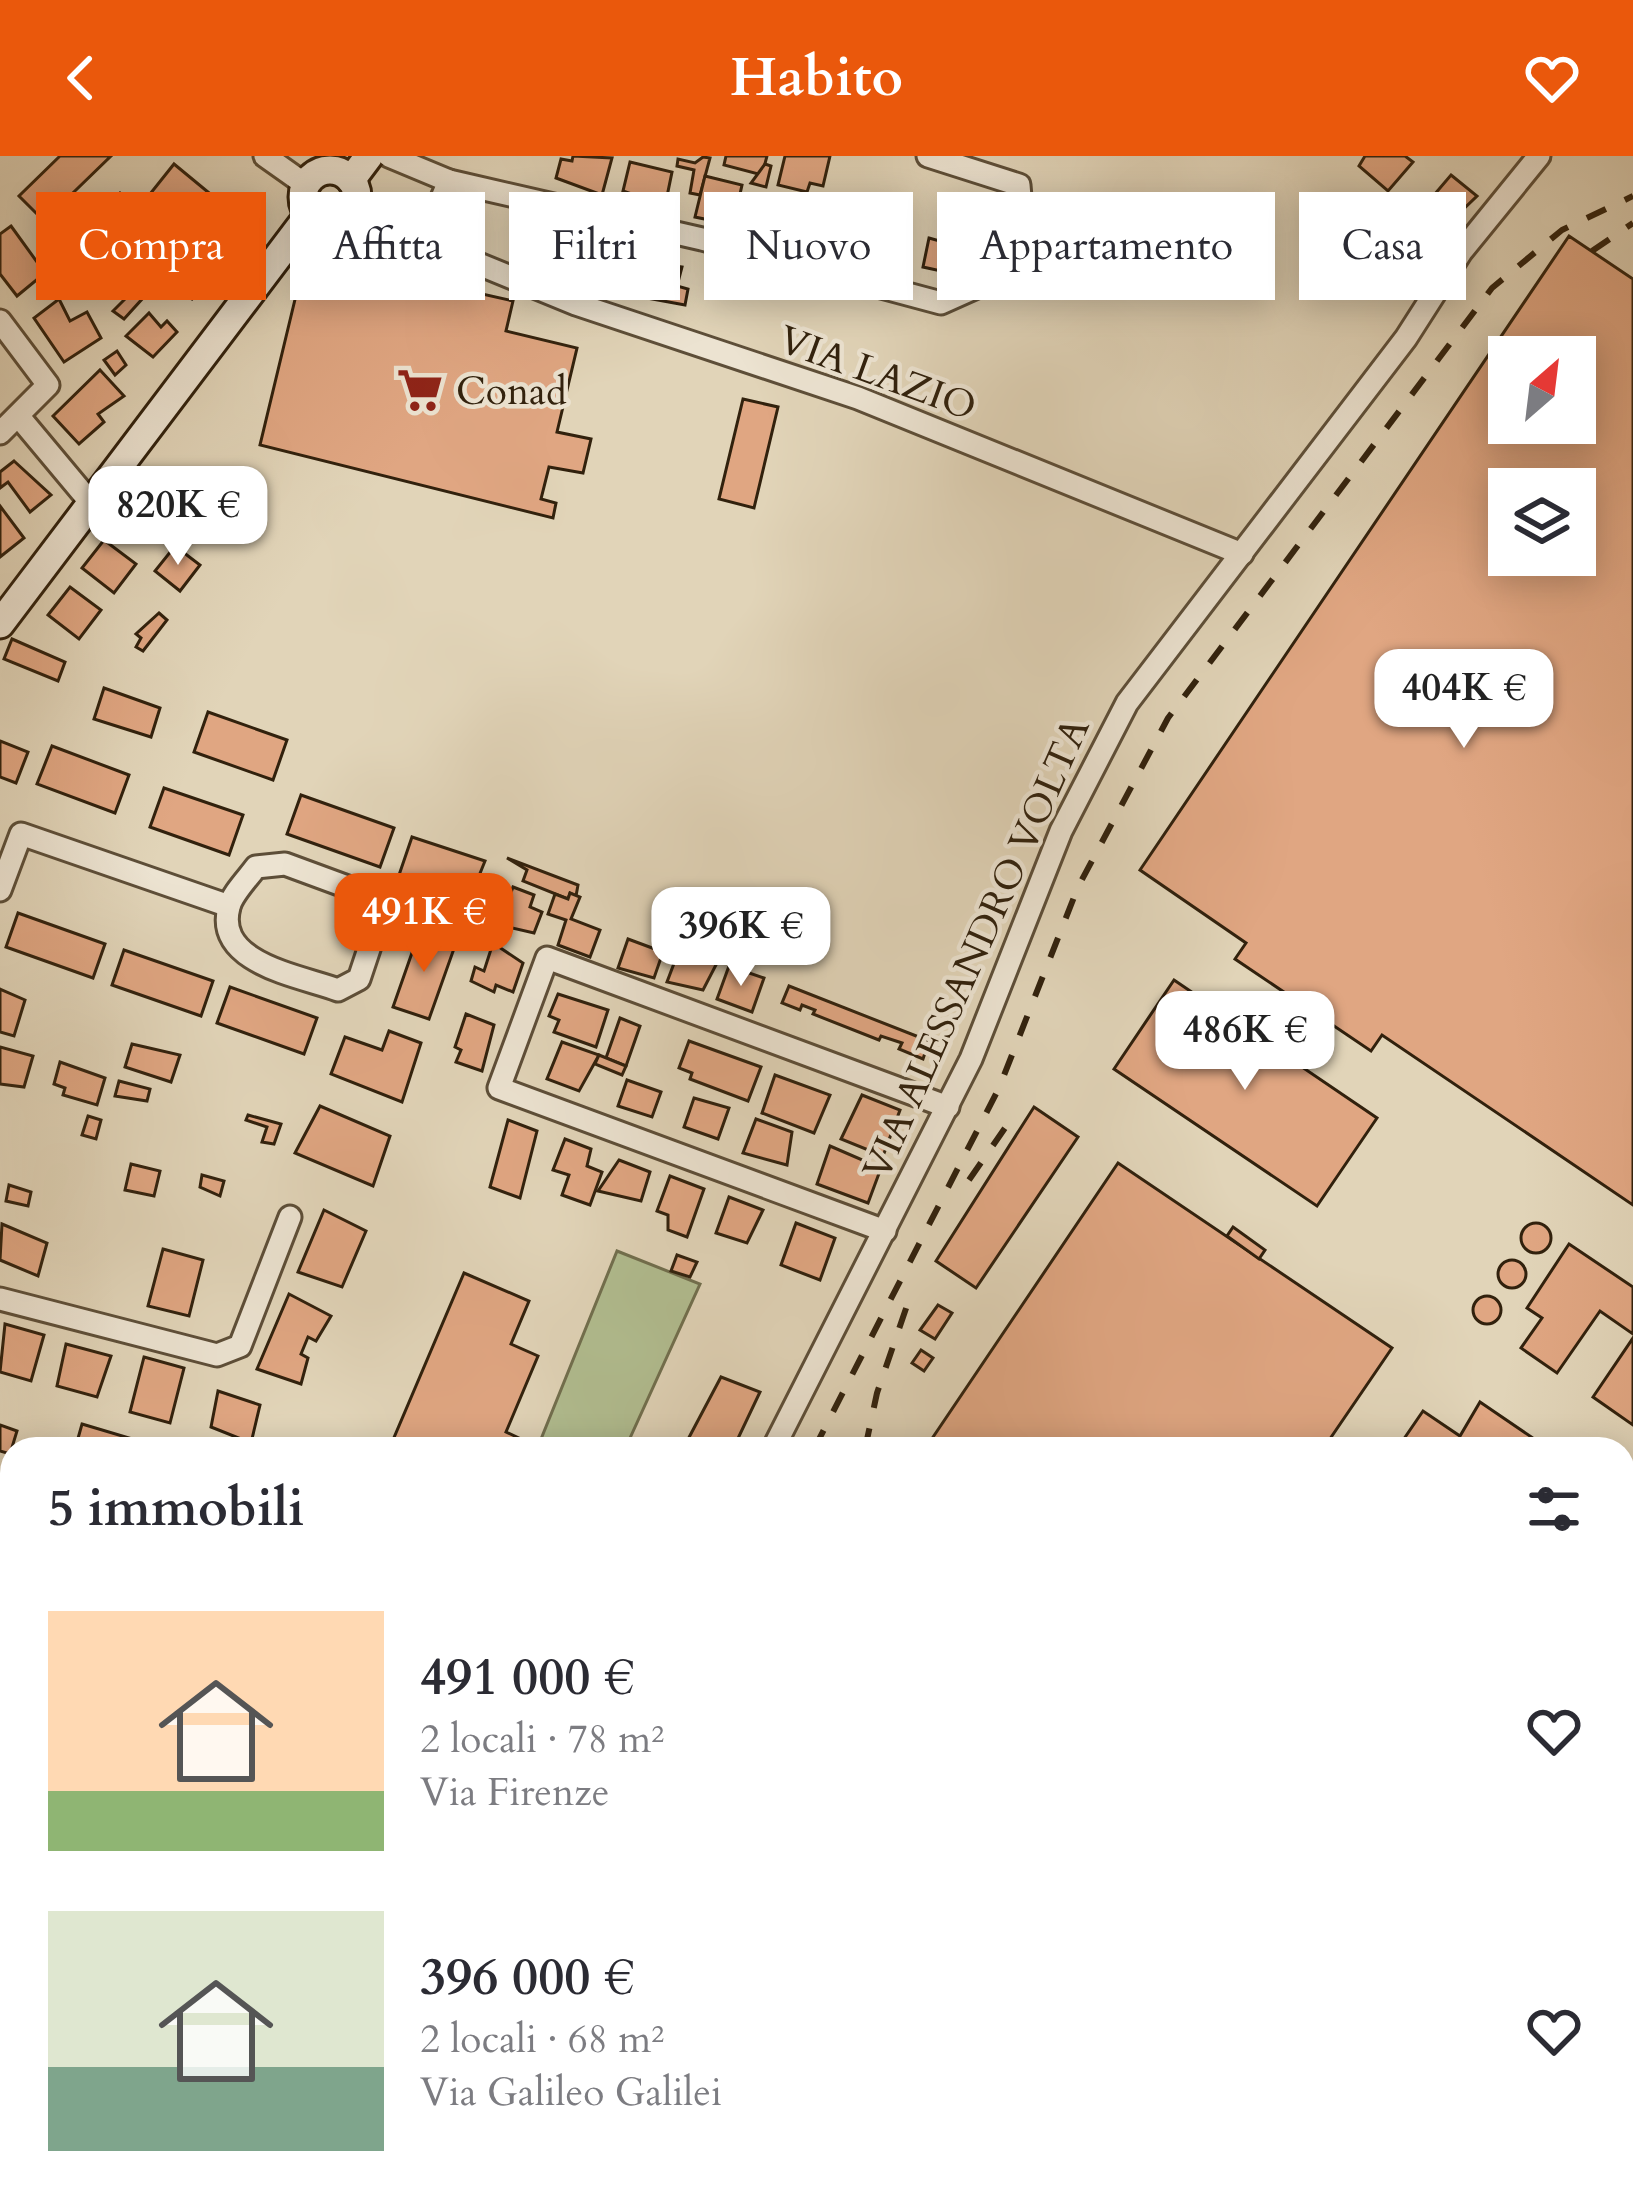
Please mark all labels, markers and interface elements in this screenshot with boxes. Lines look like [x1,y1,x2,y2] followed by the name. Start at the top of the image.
[730,42,903,115] text: Habito
[48,45,114,111] icon: back
[1519,45,1585,111] icon: heart
[36,192,266,300] chip: Compra
[290,192,485,300] chip: Affitta
[509,192,680,300] chip: Filtri
[704,192,913,300] chip: Nuovo
[937,192,1275,300] chip: Appartamento
[1299,192,1466,300] chip: Casa
[771,313,984,434] street label: VIA LAZIO
[1488,336,1596,444] north arrow
[1488,336,1596,576] map controls
[395,365,445,415] supermarket icon: Conad
[456,365,567,418] place label: Conad
[80,466,276,568] pin: 820K €
[1488,468,1596,576] button: layers
[115,478,241,531] text: 820K €
[1366,649,1562,751] pin: 404K €
[1401,661,1527,714] text: 404K €
[850,709,1103,1188] street label: VIA ALESSANDRO VOLTA
[326,873,522,975] pin: 491K €
[361,885,487,938] text: 491K €
[643,887,839,989] pin: 396K €
[678,899,804,952] text: 396K €
[1147,991,1343,1093] pin: 486K €
[1182,1003,1308,1056] text: 486K €
[48,1474,304,1544] text: 5 immobili
[1521,1476,1587,1542] icon: filters
[420,1643,634,1713] text: 491 000 €
[144,1659,288,1803] icon: home
[1521,1698,1587,1764] icon: heart
[420,1713,664,1766] text: 2 locali · 78 m²
[420,1766,609,1819] text: Via Firenze
[420,1943,634,2013] text: 396 000 €
[144,1959,288,2103] icon: home
[1521,1998,1587,2064] icon: heart
[420,2013,664,2066] text: 2 locali · 68 m²
[420,2066,722,2119] text: Via Galileo Galilei

